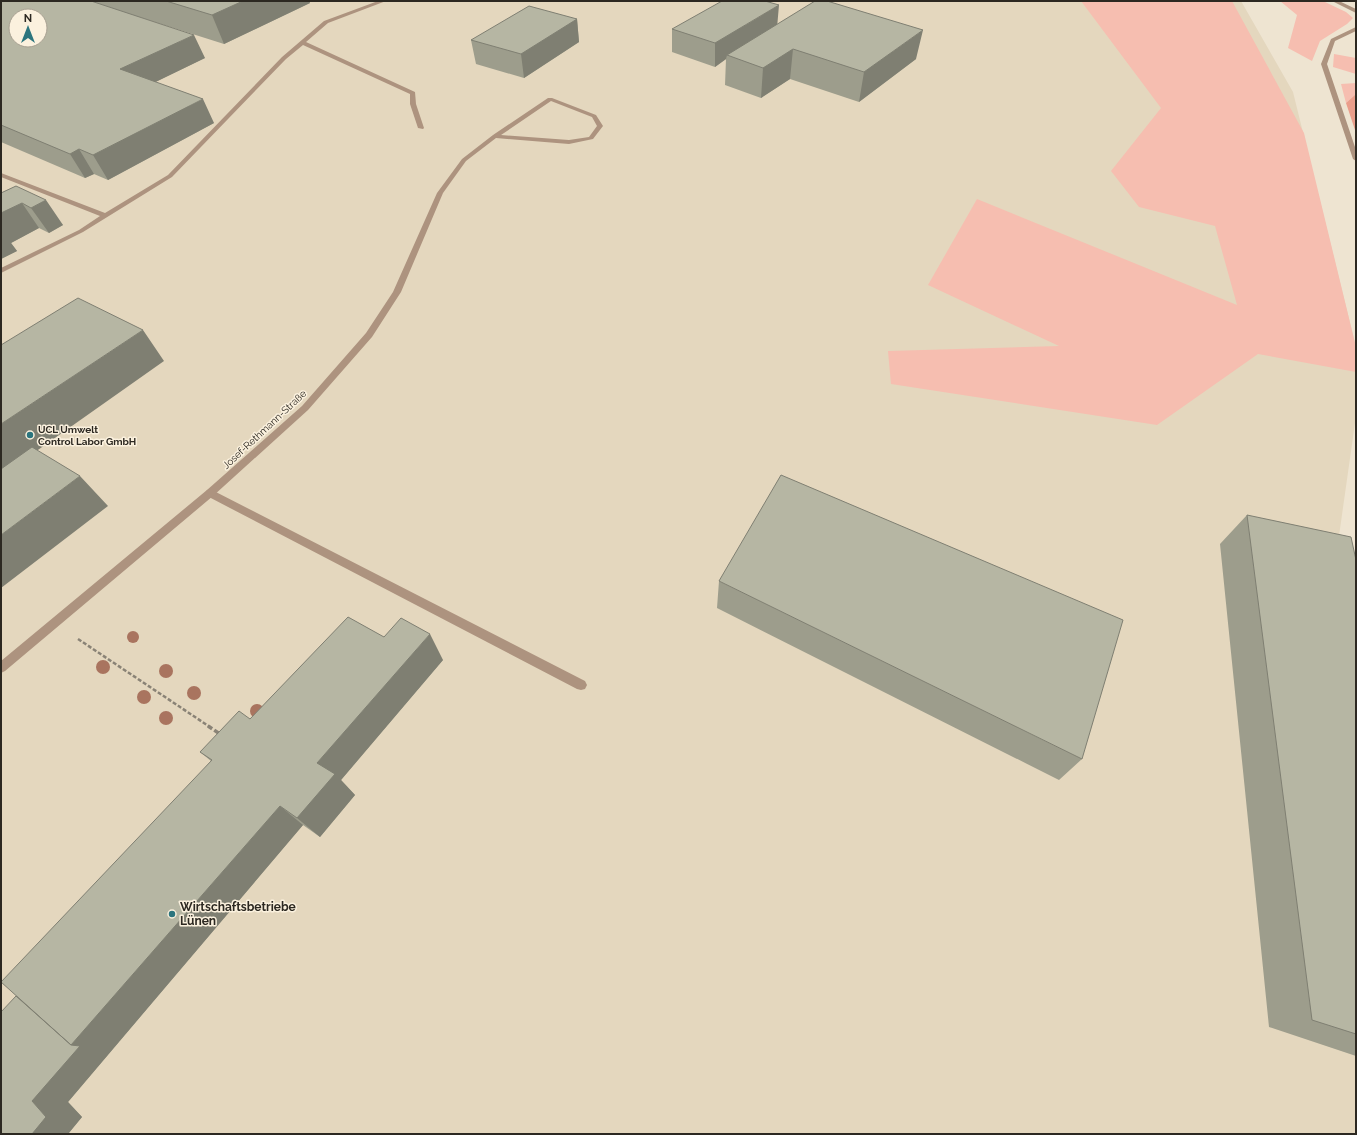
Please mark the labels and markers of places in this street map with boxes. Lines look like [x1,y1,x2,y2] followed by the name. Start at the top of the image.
[38,424,136,447] place label: UCL Umwelt Control Labor GmbH
[25,430,35,440] marker: UCL Umwelt Control Labor GmbH
[180,900,296,928] place label: Wirtschaftsbetriebe Lünen
[167,909,177,919] marker: Wirtschaftsbetriebe Lünen

